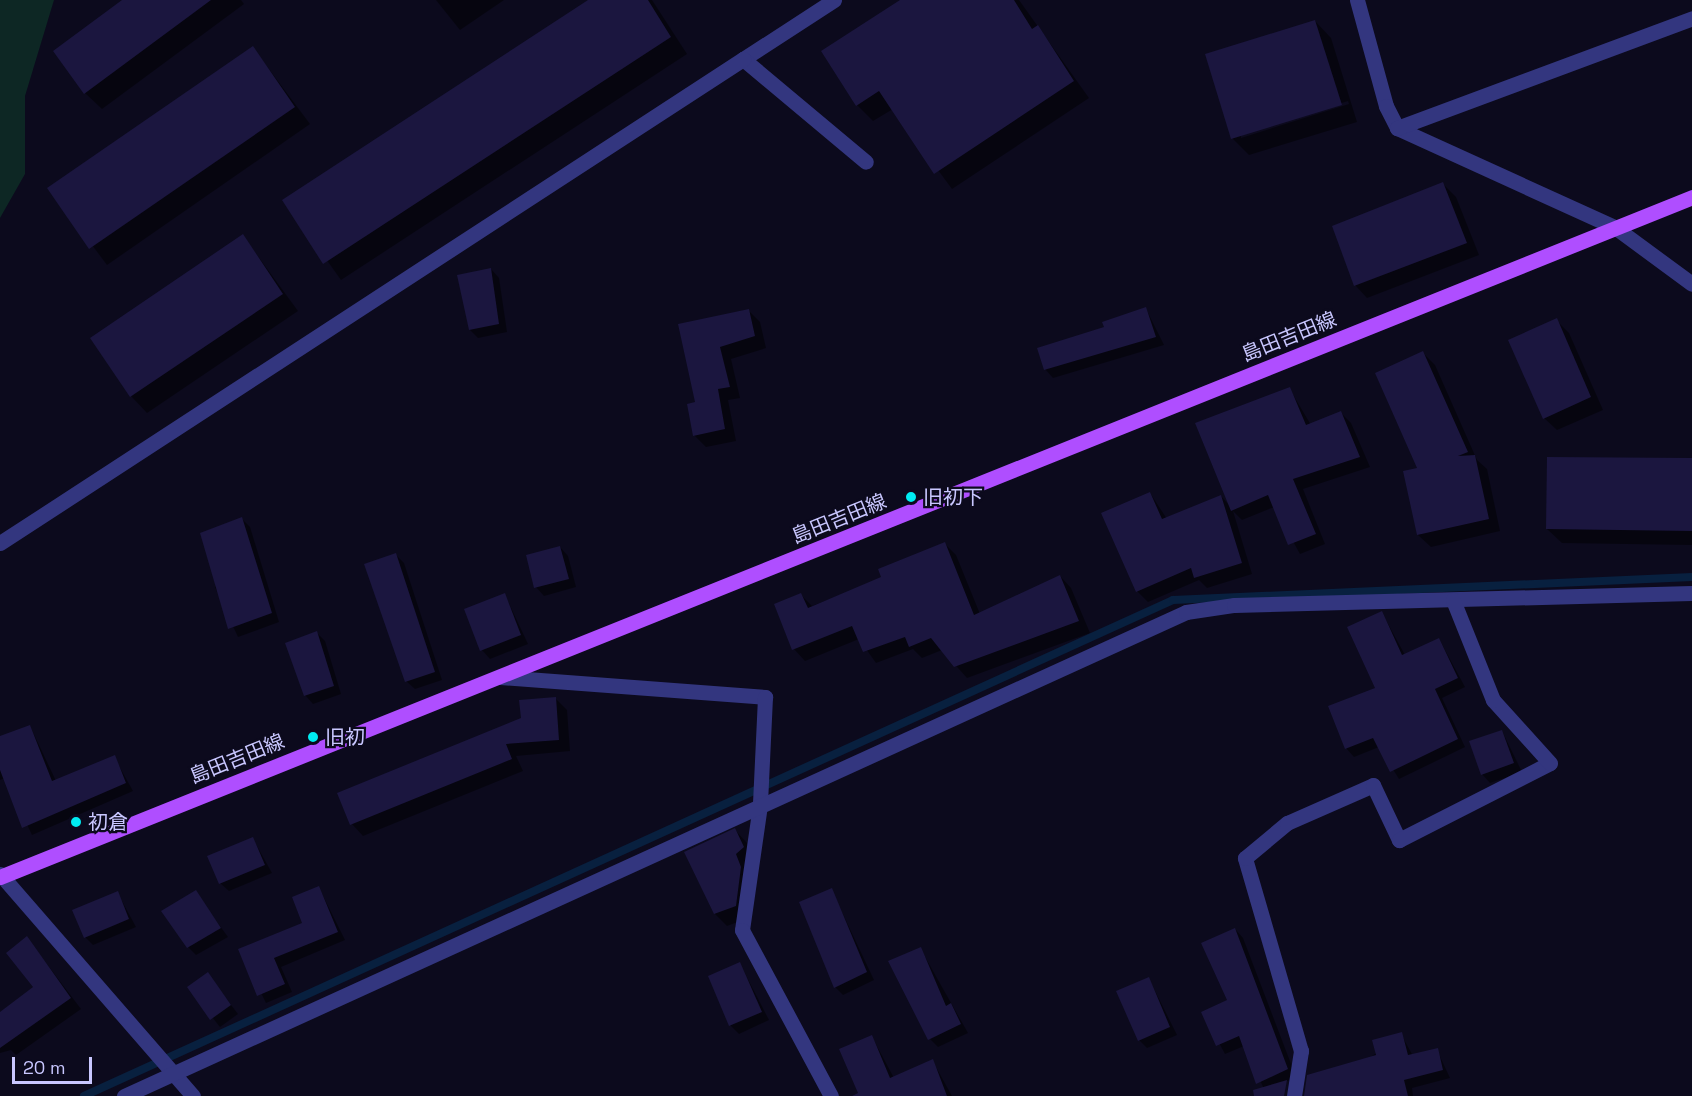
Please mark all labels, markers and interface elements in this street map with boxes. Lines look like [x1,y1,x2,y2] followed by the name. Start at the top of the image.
[1238,307,1340,367] street label: 島田吉田線
[923,485,983,509] place label: 旧初下
[788,489,890,549] street label: 島田吉田線
[904,490,918,504] marker: 旧初下
[325,725,365,749] place label: 旧初
[186,729,288,789] street label: 島田吉田線
[306,730,320,744] marker: 旧初
[88,810,128,834] place label: 初倉
[69,815,83,829] marker: 初倉
[15,1045,94,1083] scale bar
[23,1056,66,1079] text: 20 m

